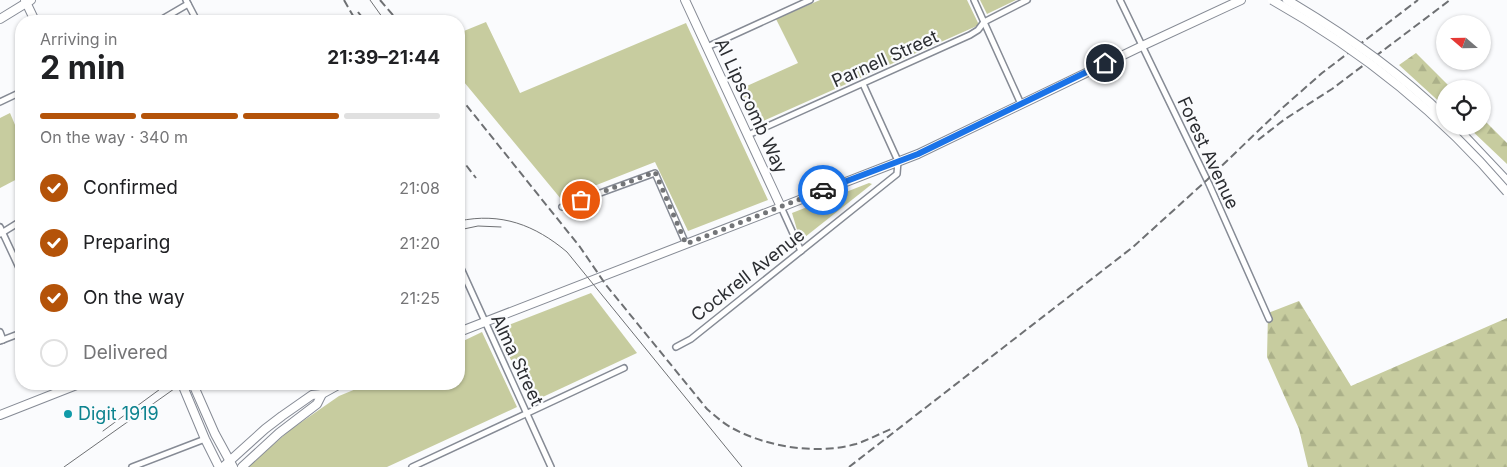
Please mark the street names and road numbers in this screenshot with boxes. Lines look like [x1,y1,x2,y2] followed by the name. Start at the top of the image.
[828,26,941,91] street label: Parnell Street
[711,35,792,177] street label: Al Lipscomb Way
[1173,93,1244,212] street label: Forest Avenue
[687,224,809,325] street label: Cockrell Avenue
[487,311,548,409] street label: Alma Street

